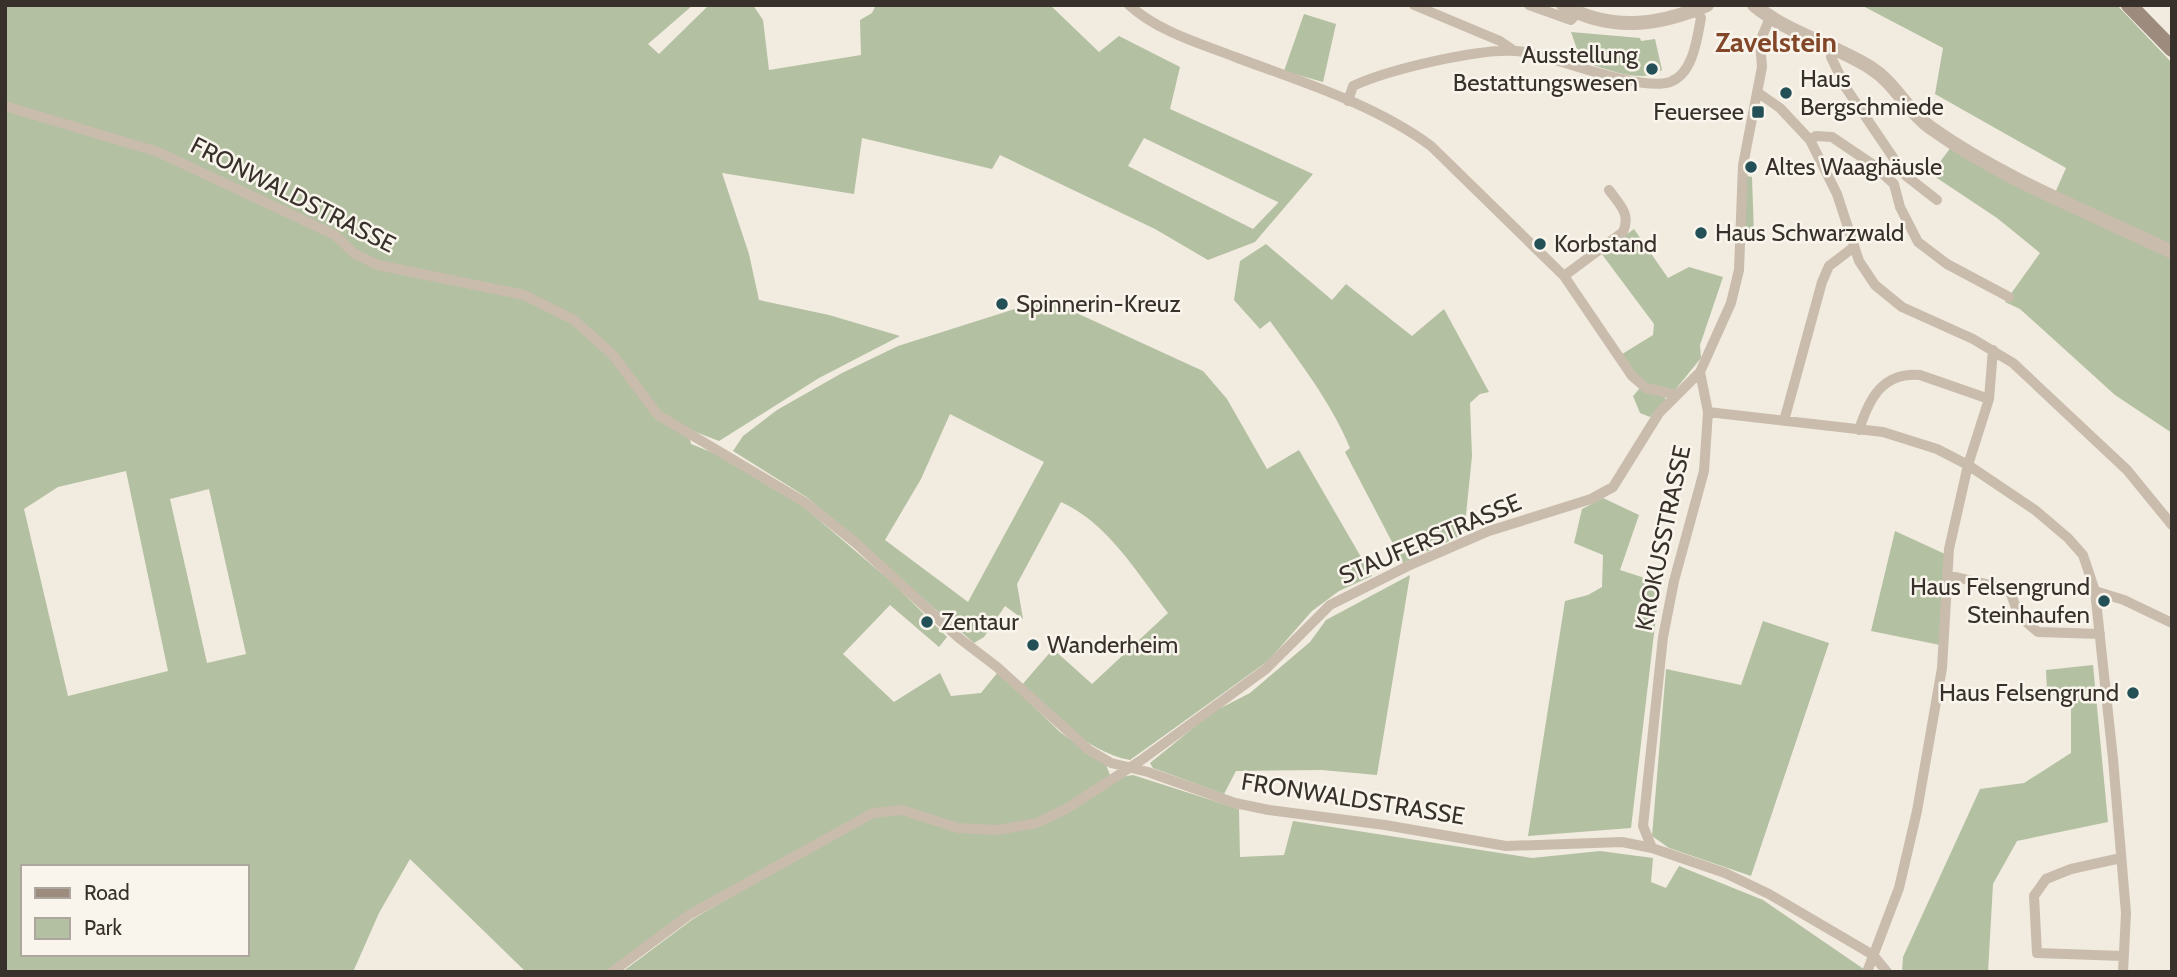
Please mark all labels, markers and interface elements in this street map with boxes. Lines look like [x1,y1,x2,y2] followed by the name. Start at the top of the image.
[1715,25,1837,59] district label: Zavelstein
[1453,40,1639,97] place label: Ausstellung Bestattungswesen
[1644,61,1660,77] marker: Ausstellung Bestattungswesen
[1800,64,1944,121] place label: Haus Bergschmiede
[1778,85,1794,101] marker: Haus Bergschmiede
[1653,97,1744,126] place label: Feuersee
[1750,104,1766,120] marker: Feuersee
[186,130,400,259] street label: FRONWALDSTRASSE
[1765,152,1942,181] place label: Altes Waaghäusle
[1743,159,1759,175] marker: Altes Waaghäusle
[1715,218,1904,247] place label: Haus Schwarzwald
[1693,225,1709,241] marker: Haus Schwarzwald
[1554,229,1657,258] place label: Korbstand
[1532,236,1548,252] marker: Korbstand
[1016,289,1181,318] place label: Spinnerin-Kreuz
[994,296,1010,312] marker: Spinnerin-Kreuz
[1629,442,1696,633] street label: KROKUSSTRASSE
[1334,487,1525,590] street label: STAUFERSTRASSE
[1910,572,2090,629] place label: Haus Felsengrund Steinhaufen
[2096,593,2112,609] marker: Haus Felsengrund Steinhaufen
[941,607,1019,636] place label: Zentaur
[919,614,935,630] marker: Zentaur
[1047,630,1178,659] place label: Wanderheim
[1025,637,1041,653] marker: Wanderheim
[1939,678,2119,707] place label: Haus Felsengrund
[2125,685,2141,701] marker: Haus Felsengrund
[1239,767,1467,830] street label: FRONWALDSTRASSE
[21,865,248,956] legend
[84,880,130,905] text: Road
[84,915,122,940] text: Park

